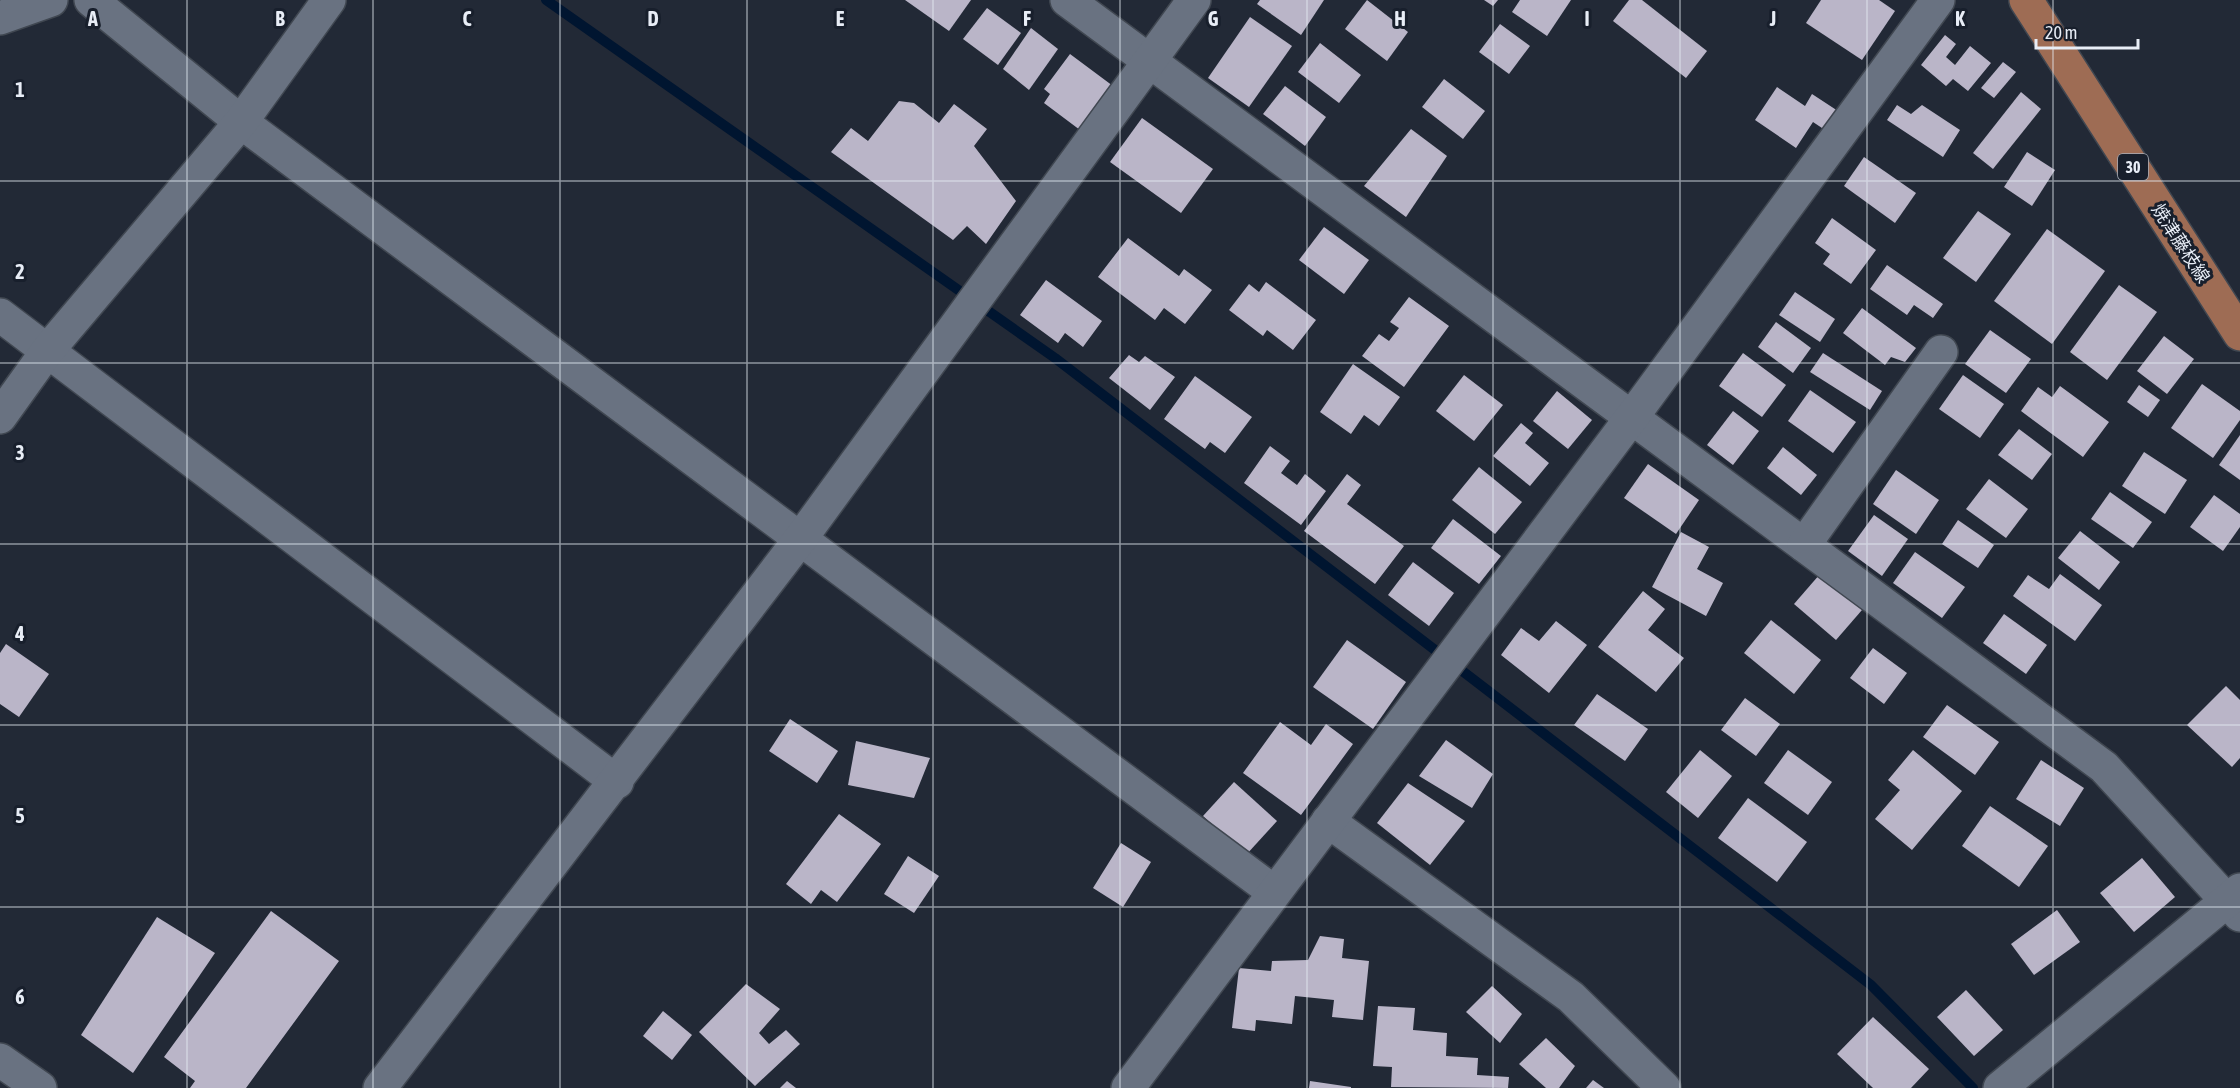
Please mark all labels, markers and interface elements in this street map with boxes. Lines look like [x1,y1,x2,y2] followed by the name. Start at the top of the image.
[87,7,98,30] text: A
[275,7,285,30] text: B
[463,7,472,30] text: C
[647,7,659,30] text: D
[836,7,845,30] text: E
[1023,7,1031,30] text: F
[1208,7,1219,30] text: G
[1394,7,1406,30] text: H
[1584,7,1590,30] text: I
[1769,7,1776,30] text: J
[1955,7,1965,30] text: K
[2036,12,2138,50] scale bar
[2045,22,2077,43] text: 20 m
[15,78,25,101] text: 1
[2118,154,2148,180] road number: 30
[2148,200,2214,286] street label: 焼津藤枝線
[15,260,25,283] text: 2
[15,441,25,464] text: 3
[14,622,25,645] text: 4
[15,804,25,827] text: 5
[15,985,25,1008] text: 6

